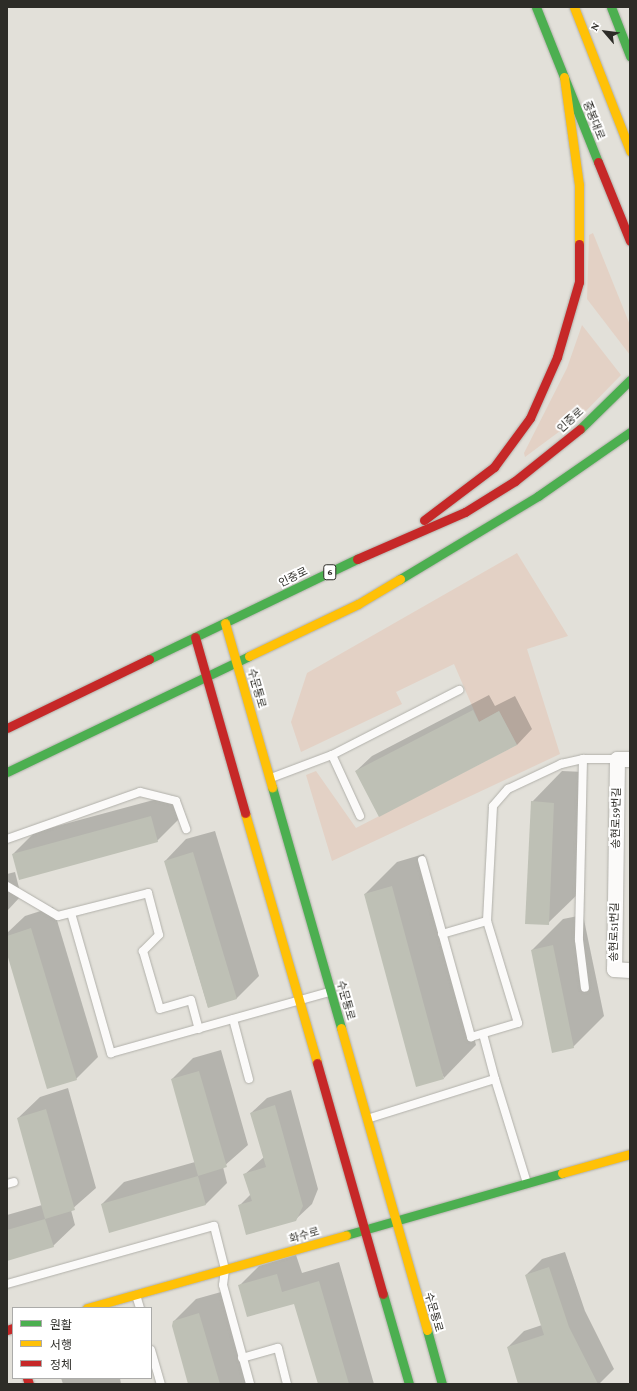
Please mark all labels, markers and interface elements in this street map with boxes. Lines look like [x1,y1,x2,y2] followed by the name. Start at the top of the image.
[585,12,625,52] north arrow
[587,20,601,32] text: N
[580,99,608,141] street label: 중봉대로
[554,405,586,435] street label: 인중로
[276,564,310,590] street label: 인중로
[323,564,337,580] road number: 6
[245,667,269,709] street label: 수문통로
[609,787,623,849] street label: 송현로59번길
[607,902,621,962] street label: 송현로51번길
[334,979,358,1021] street label: 수문통로
[288,1224,320,1246] street label: 화수로
[422,1291,446,1333] street label: 수문통로
[12,1307,152,1379] legend
[50,1318,72,1332] text: 원활
[50,1338,72,1352] text: 서행
[50,1358,72,1372] text: 정체

